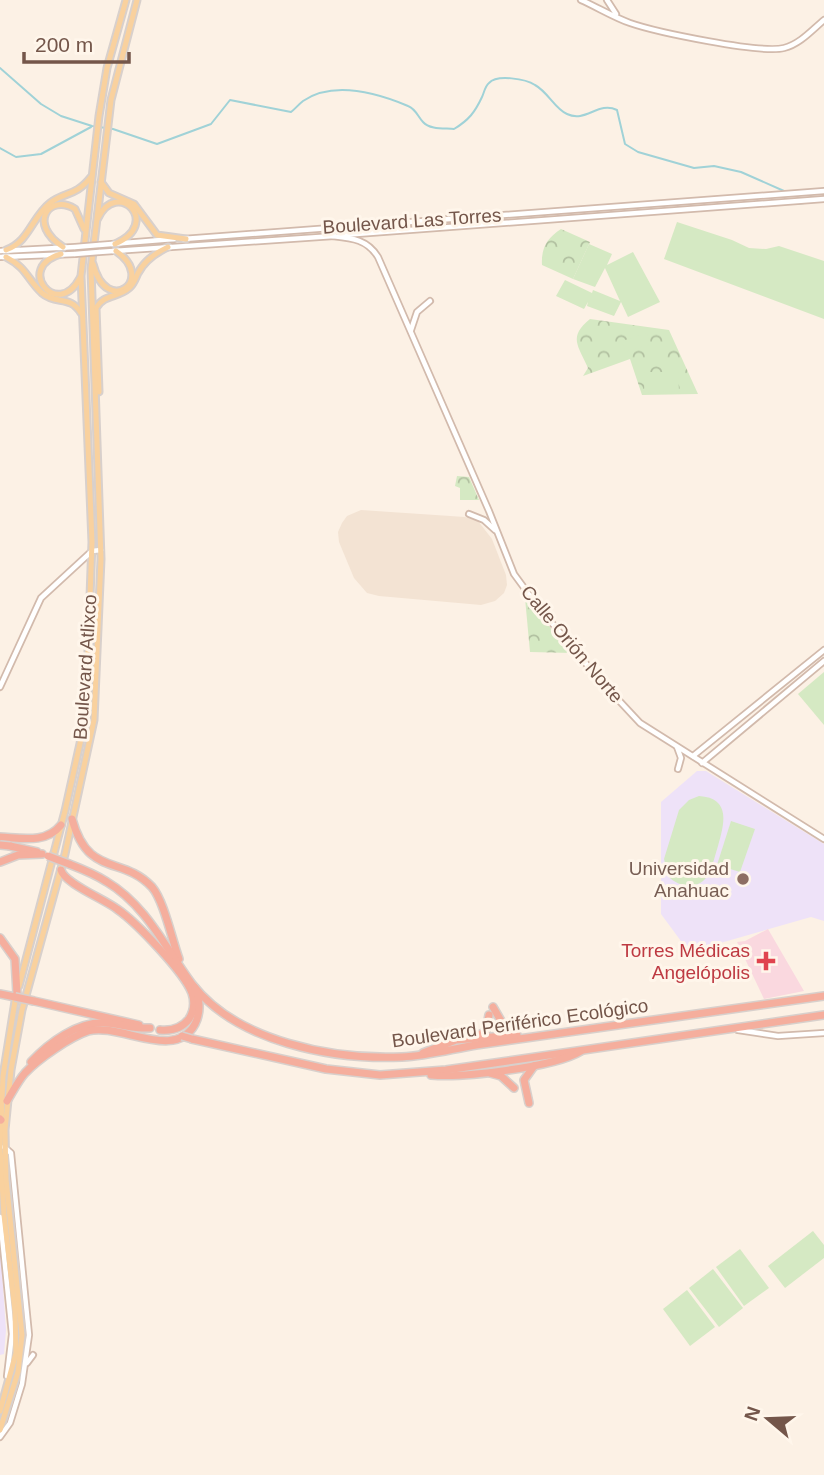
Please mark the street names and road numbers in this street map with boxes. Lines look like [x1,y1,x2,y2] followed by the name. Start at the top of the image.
[322,204,502,238] street label: Boulevard Las Torres
[517,581,627,707] street label: Calle Orión Norte
[69,594,101,740] street label: Boulevard Atlixco
[390,995,650,1051] street label: Boulevard Periférico Ecológico

